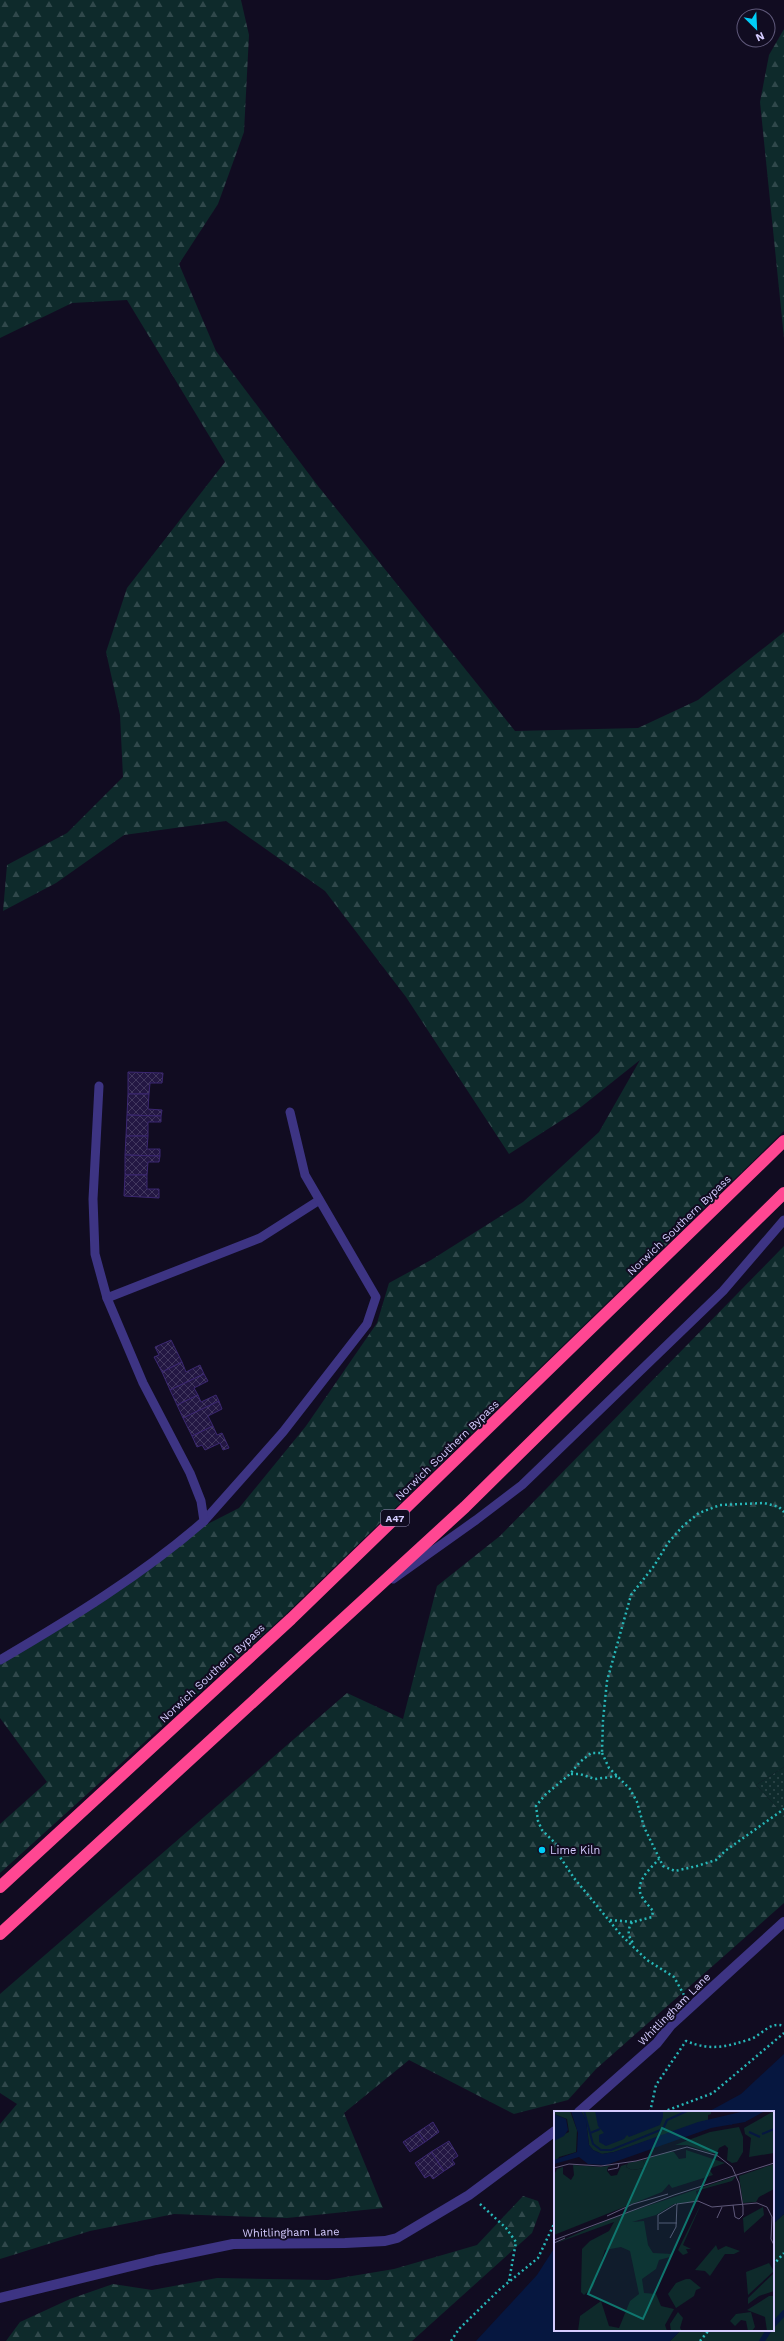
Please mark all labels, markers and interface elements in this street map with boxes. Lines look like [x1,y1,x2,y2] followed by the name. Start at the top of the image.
[736,8,776,48] north arrow
[753,29,766,44] text: N
[625,1172,734,1278] street label: Norwich Southern Bypass
[393,1397,502,1503] street label: Norwich Southern Bypass
[381,1510,409,1526] road number: A47
[157,1621,268,1725] street label: Norwich Southern Bypass
[550,1844,600,1857] place label: Lime Kiln
[537,1845,547,1855] marker: Lime Kiln
[635,1970,713,2048] street label: Whitlingham Lane
[554,2111,774,2331] inset map
[242,2225,340,2240] street label: Whitlingham Lane

